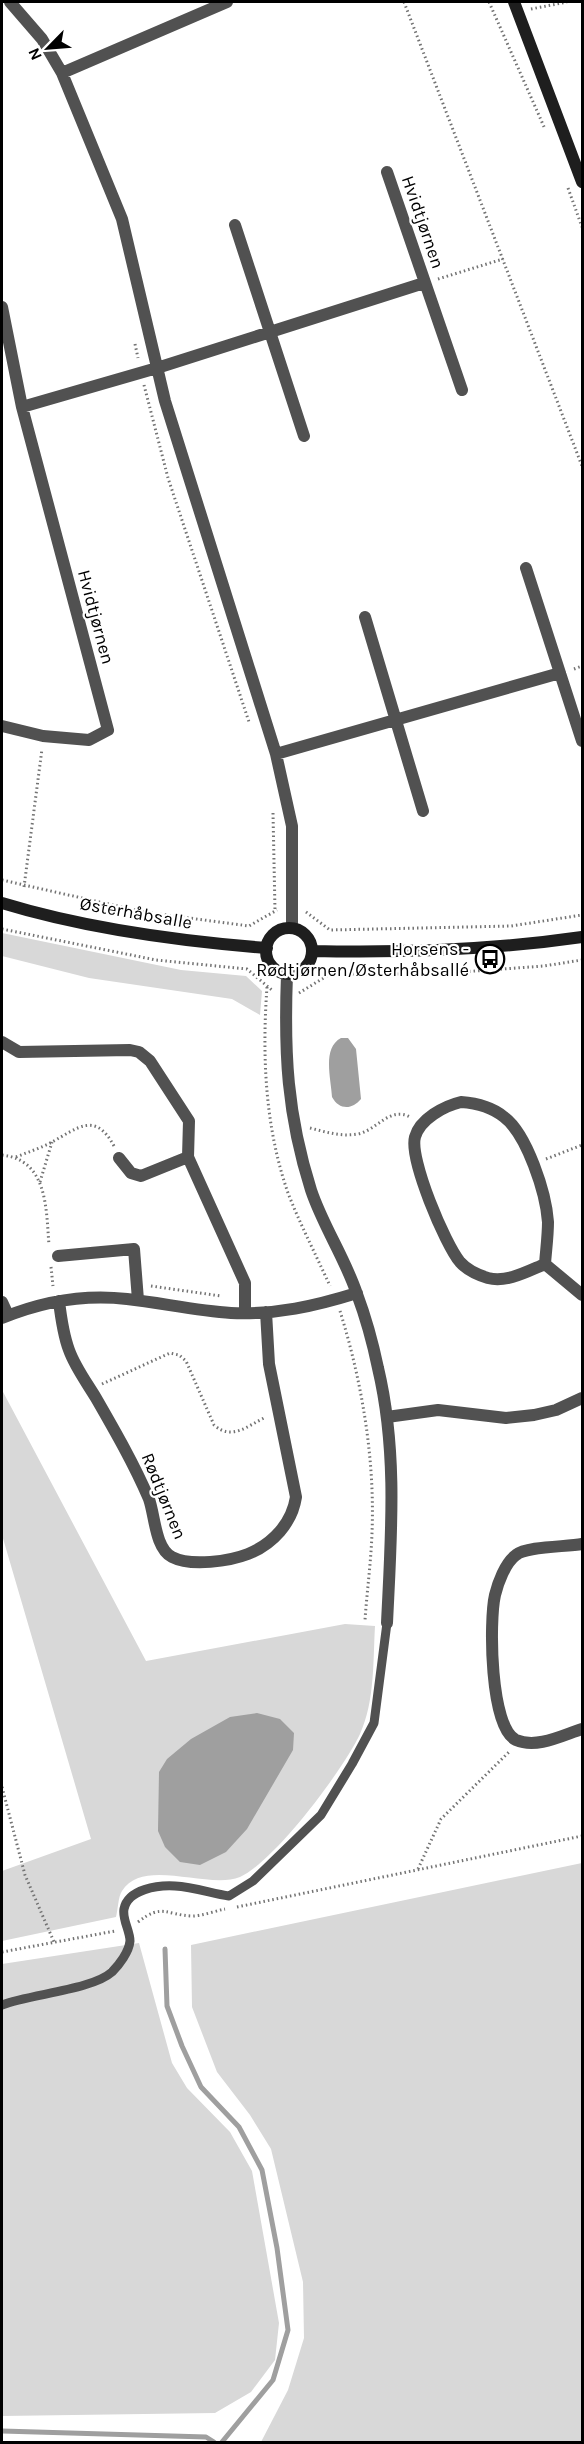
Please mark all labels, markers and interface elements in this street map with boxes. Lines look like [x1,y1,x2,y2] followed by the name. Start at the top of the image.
[18,18,78,78] north arrow
[24,45,46,63] text: N
[397,173,449,271] street label: Hvidtjørnen
[73,567,119,667] street label: Hvidtjørnen
[78,892,194,934] street label: Østerhåbsalle
[256,938,469,981] place label: Horsens - Rødtjørnen/Østerhåbsallé
[474,943,506,975] bus stop icon: Horsens - Rødtjørnen/Østerhåbsallé
[137,1450,191,1542] street label: Rødtjørnen

